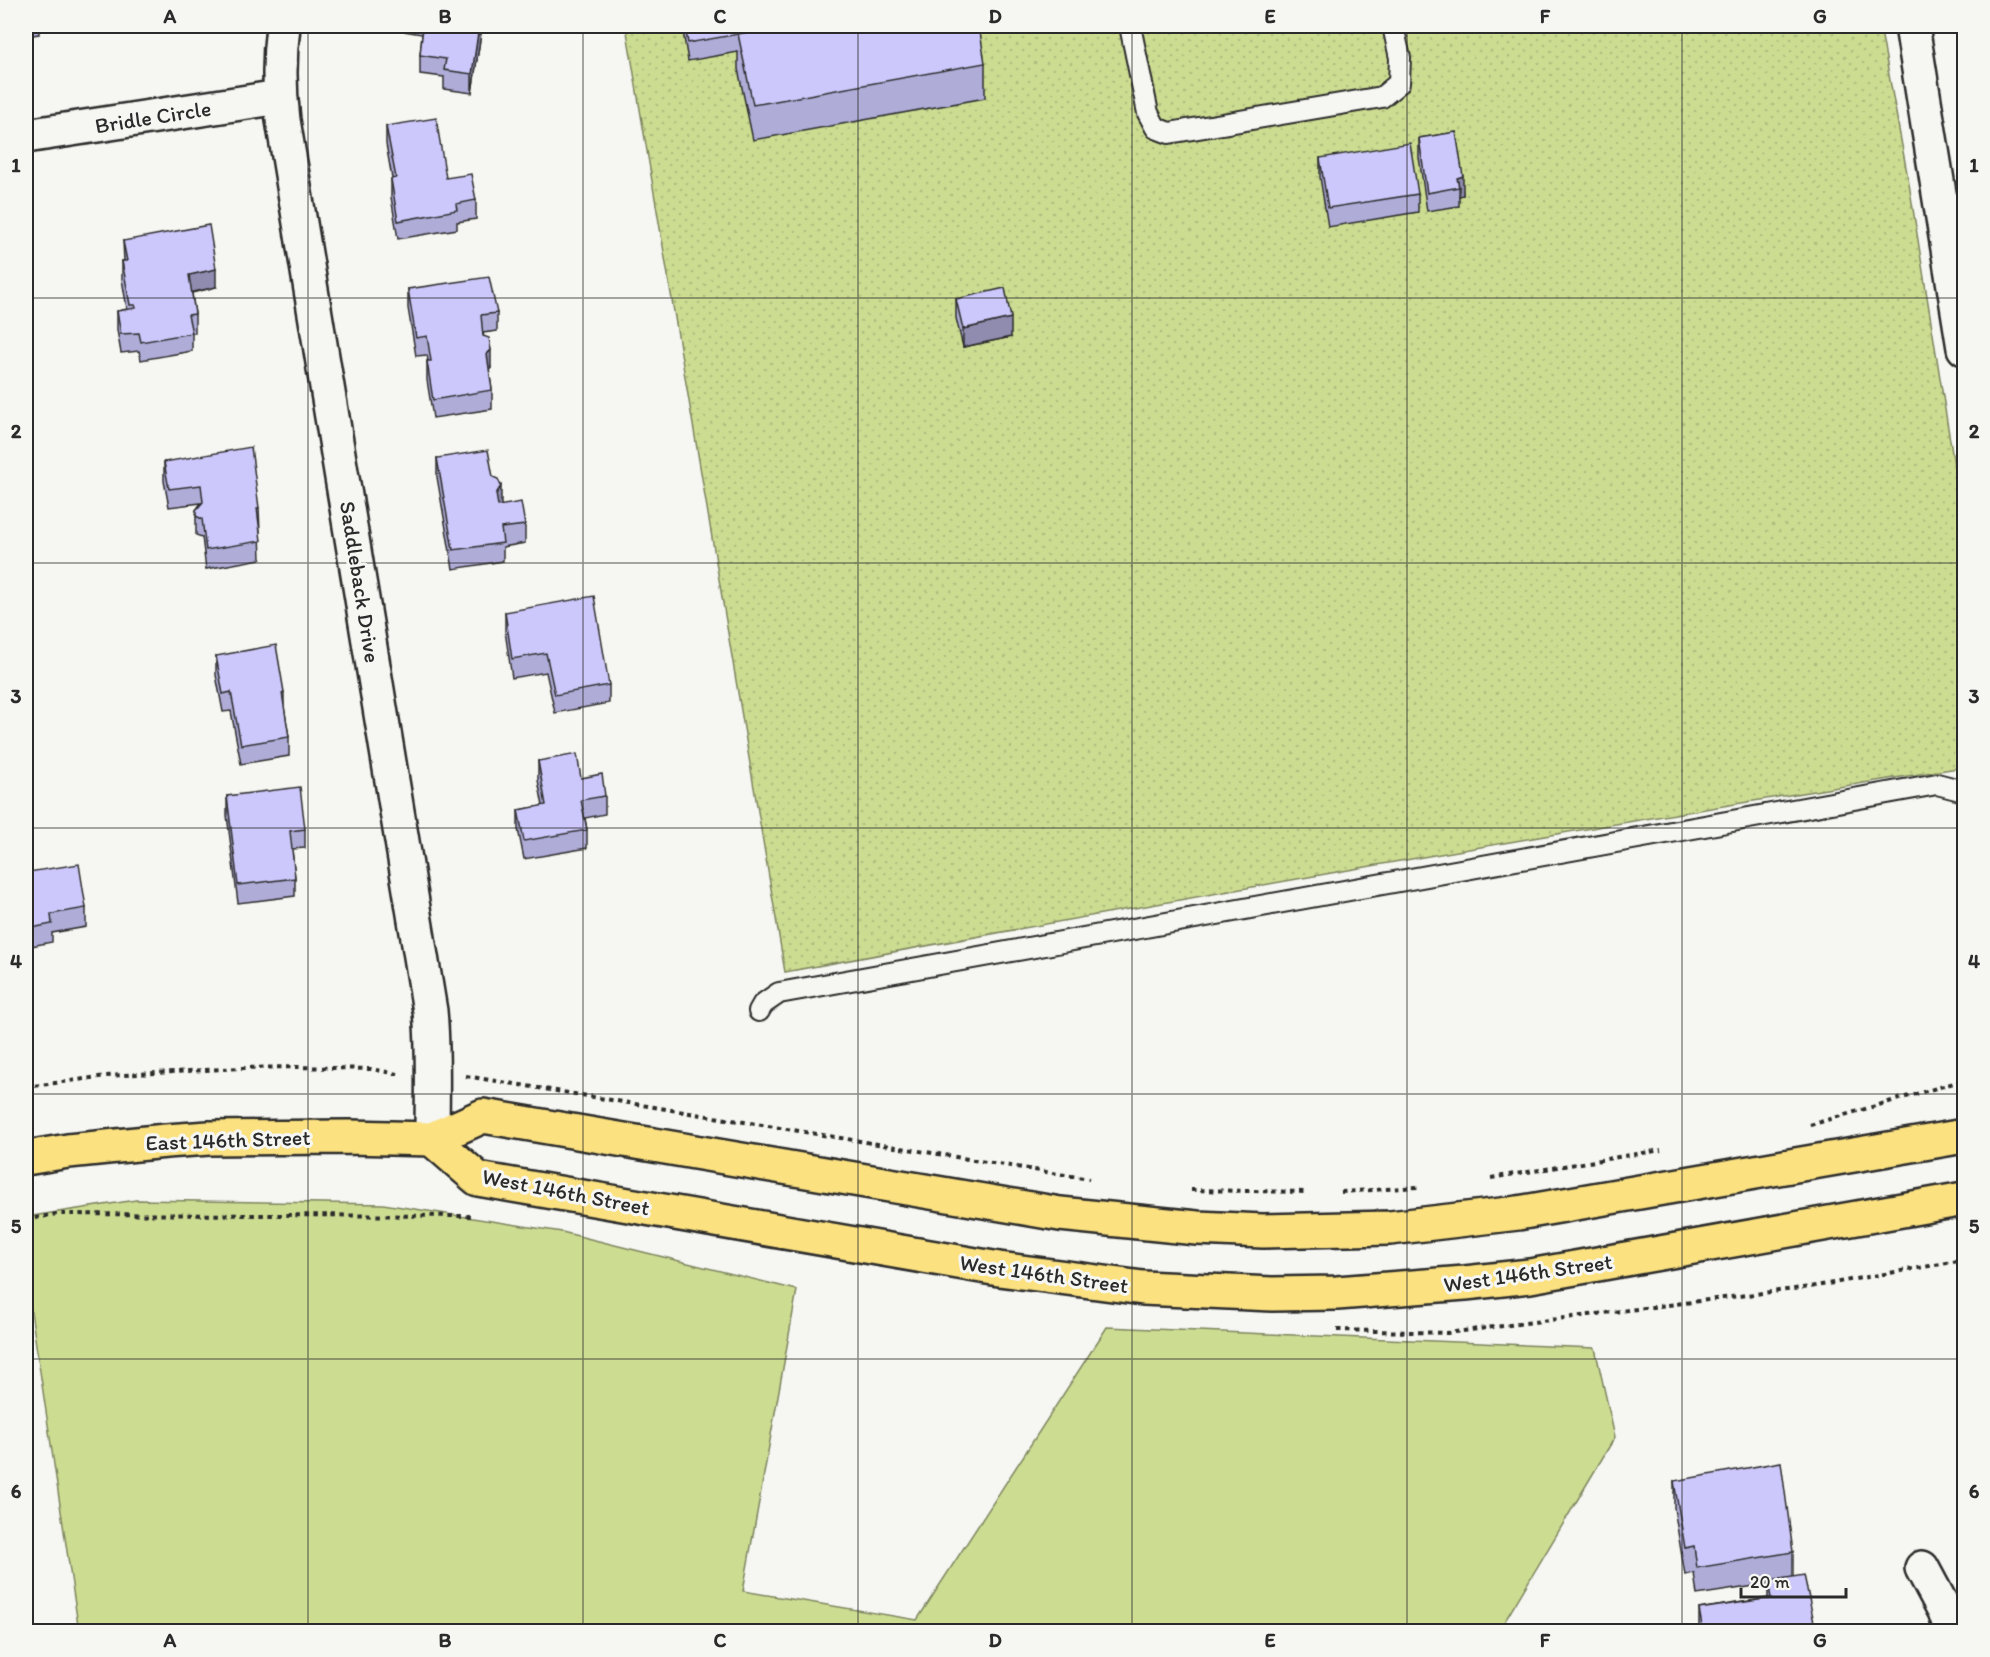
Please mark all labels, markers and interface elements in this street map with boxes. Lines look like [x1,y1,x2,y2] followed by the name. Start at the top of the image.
[163,4,177,28] text: A
[439,4,452,28] text: B
[714,4,727,28] text: C
[988,4,1002,28] text: D
[1264,4,1276,28] text: E
[1540,4,1551,28] text: F
[1813,4,1827,28] text: G
[93,95,213,139] street label: Bridle Circle
[11,153,21,177] text: 1
[1969,153,1979,177] text: 1
[11,419,22,443] text: 2
[1969,419,1980,443] text: 2
[334,499,386,665] street label: Saddleback Drive
[11,684,22,708] text: 3
[1969,684,1980,708] text: 3
[10,949,22,973] text: 4
[1968,949,1980,973] text: 4
[145,1124,311,1156] street label: East 146th Street
[480,1163,652,1221] street label: West 146th Street
[11,1214,22,1238] text: 5
[1969,1214,1980,1238] text: 5
[1442,1248,1614,1298] street label: West 146th Street
[958,1249,1130,1299] street label: West 146th Street
[11,1479,22,1503] text: 6
[1969,1479,1980,1503] text: 6
[1741,1561,1846,1599] scale bar
[1750,1571,1790,1593] text: 20 m
[163,1628,177,1652] text: A
[439,1628,452,1652] text: B
[714,1628,727,1652] text: C
[988,1628,1002,1652] text: D
[1264,1628,1276,1652] text: E
[1540,1628,1551,1652] text: F
[1813,1628,1827,1652] text: G

